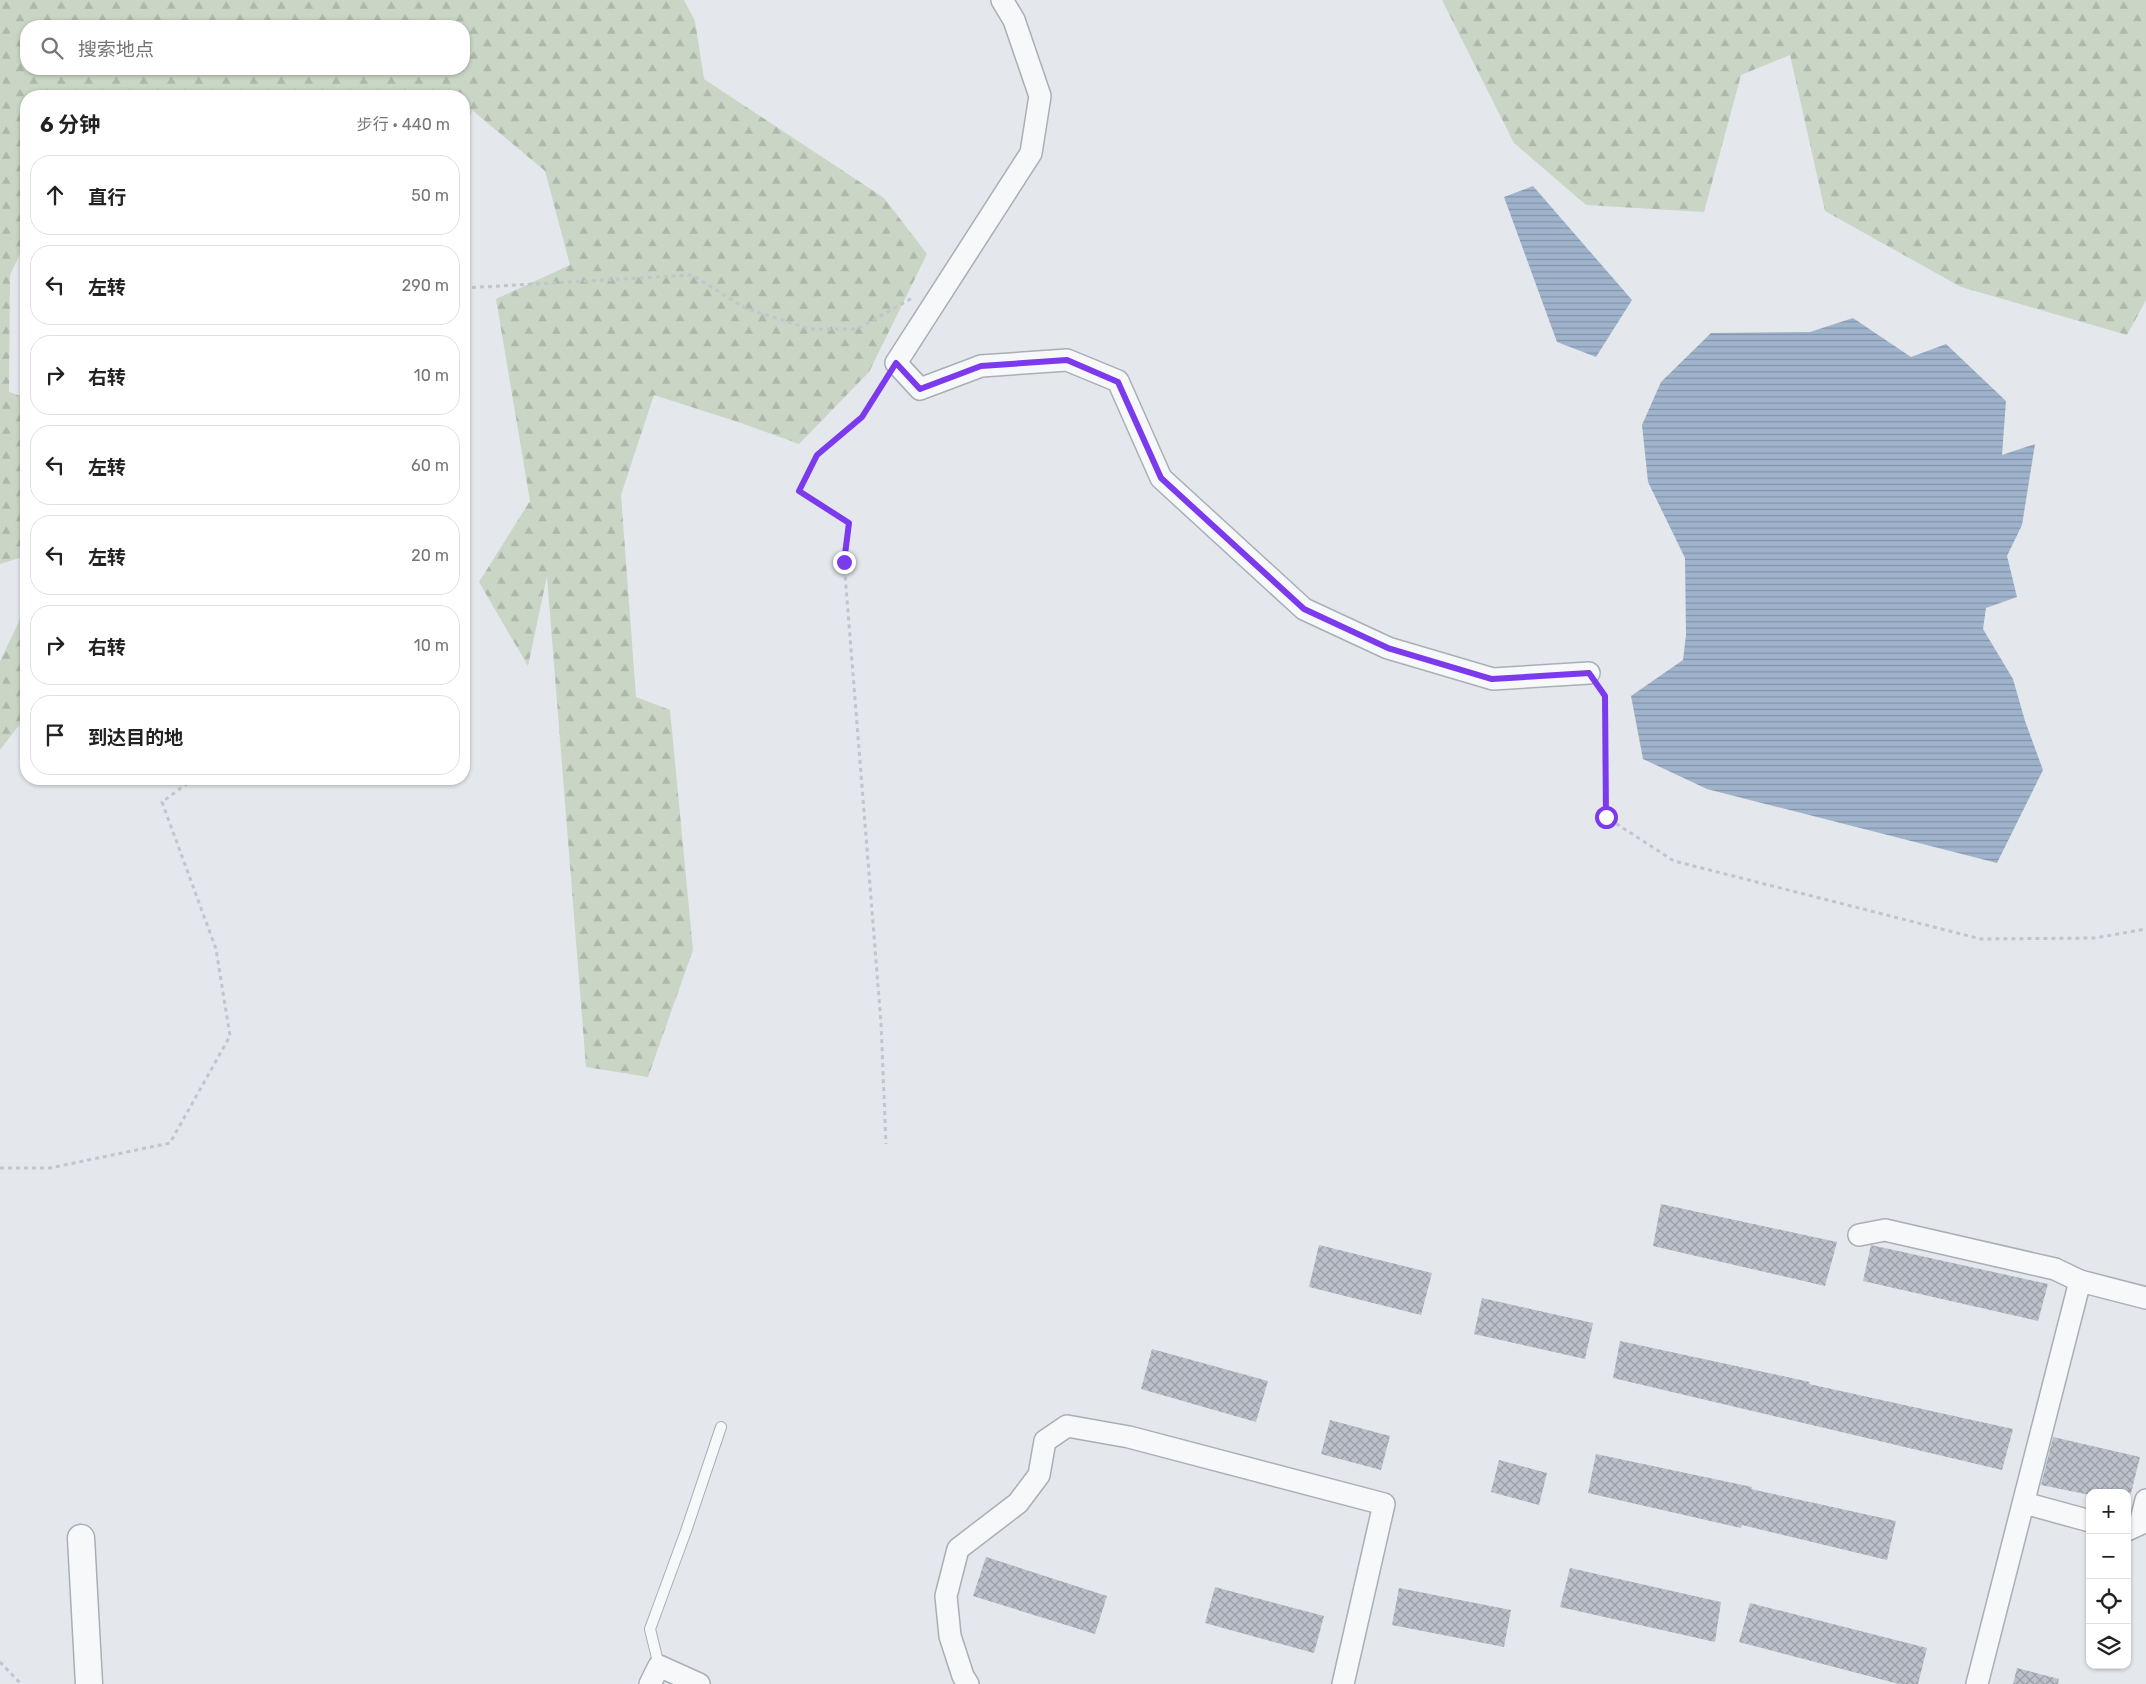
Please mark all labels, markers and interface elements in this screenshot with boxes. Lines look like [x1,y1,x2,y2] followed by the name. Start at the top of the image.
[20,20,470,75] search box
[38,34,66,62] icon: search
[78,38,154,61] text: 搜索地点
[40,112,100,137] text: 6 分钟
[357,115,450,134] text: 步行 · 440 m
[41,181,69,209] icon: ahead
[88,186,126,209] text: 直行
[411,186,449,205] text: 50 m
[41,271,69,299] icon: left
[88,276,126,299] text: 左转
[402,276,449,295] text: 290 m
[41,361,69,389] icon: right
[88,366,126,389] text: 右转
[414,366,449,385] text: 10 m
[41,451,69,479] icon: left
[88,456,126,479] text: 左转
[411,456,449,475] text: 60 m
[41,541,69,569] icon: left
[88,546,126,569] text: 左转
[411,546,449,565] text: 20 m
[833,551,856,574] route end
[41,631,69,659] icon: right
[88,636,126,659] text: 右转
[414,636,449,655] text: 10 m
[41,721,69,749] icon: arrive
[88,726,183,749] text: 到达目的地
[1595,806,1618,829] route start
[2086,1489,2131,1669] map controls
[2086,1489,2131,1534] button: +
[2086,1534,2131,1579] button: −
[2086,1579,2131,1624] button: locate
[2086,1624,2131,1669] button: layers

